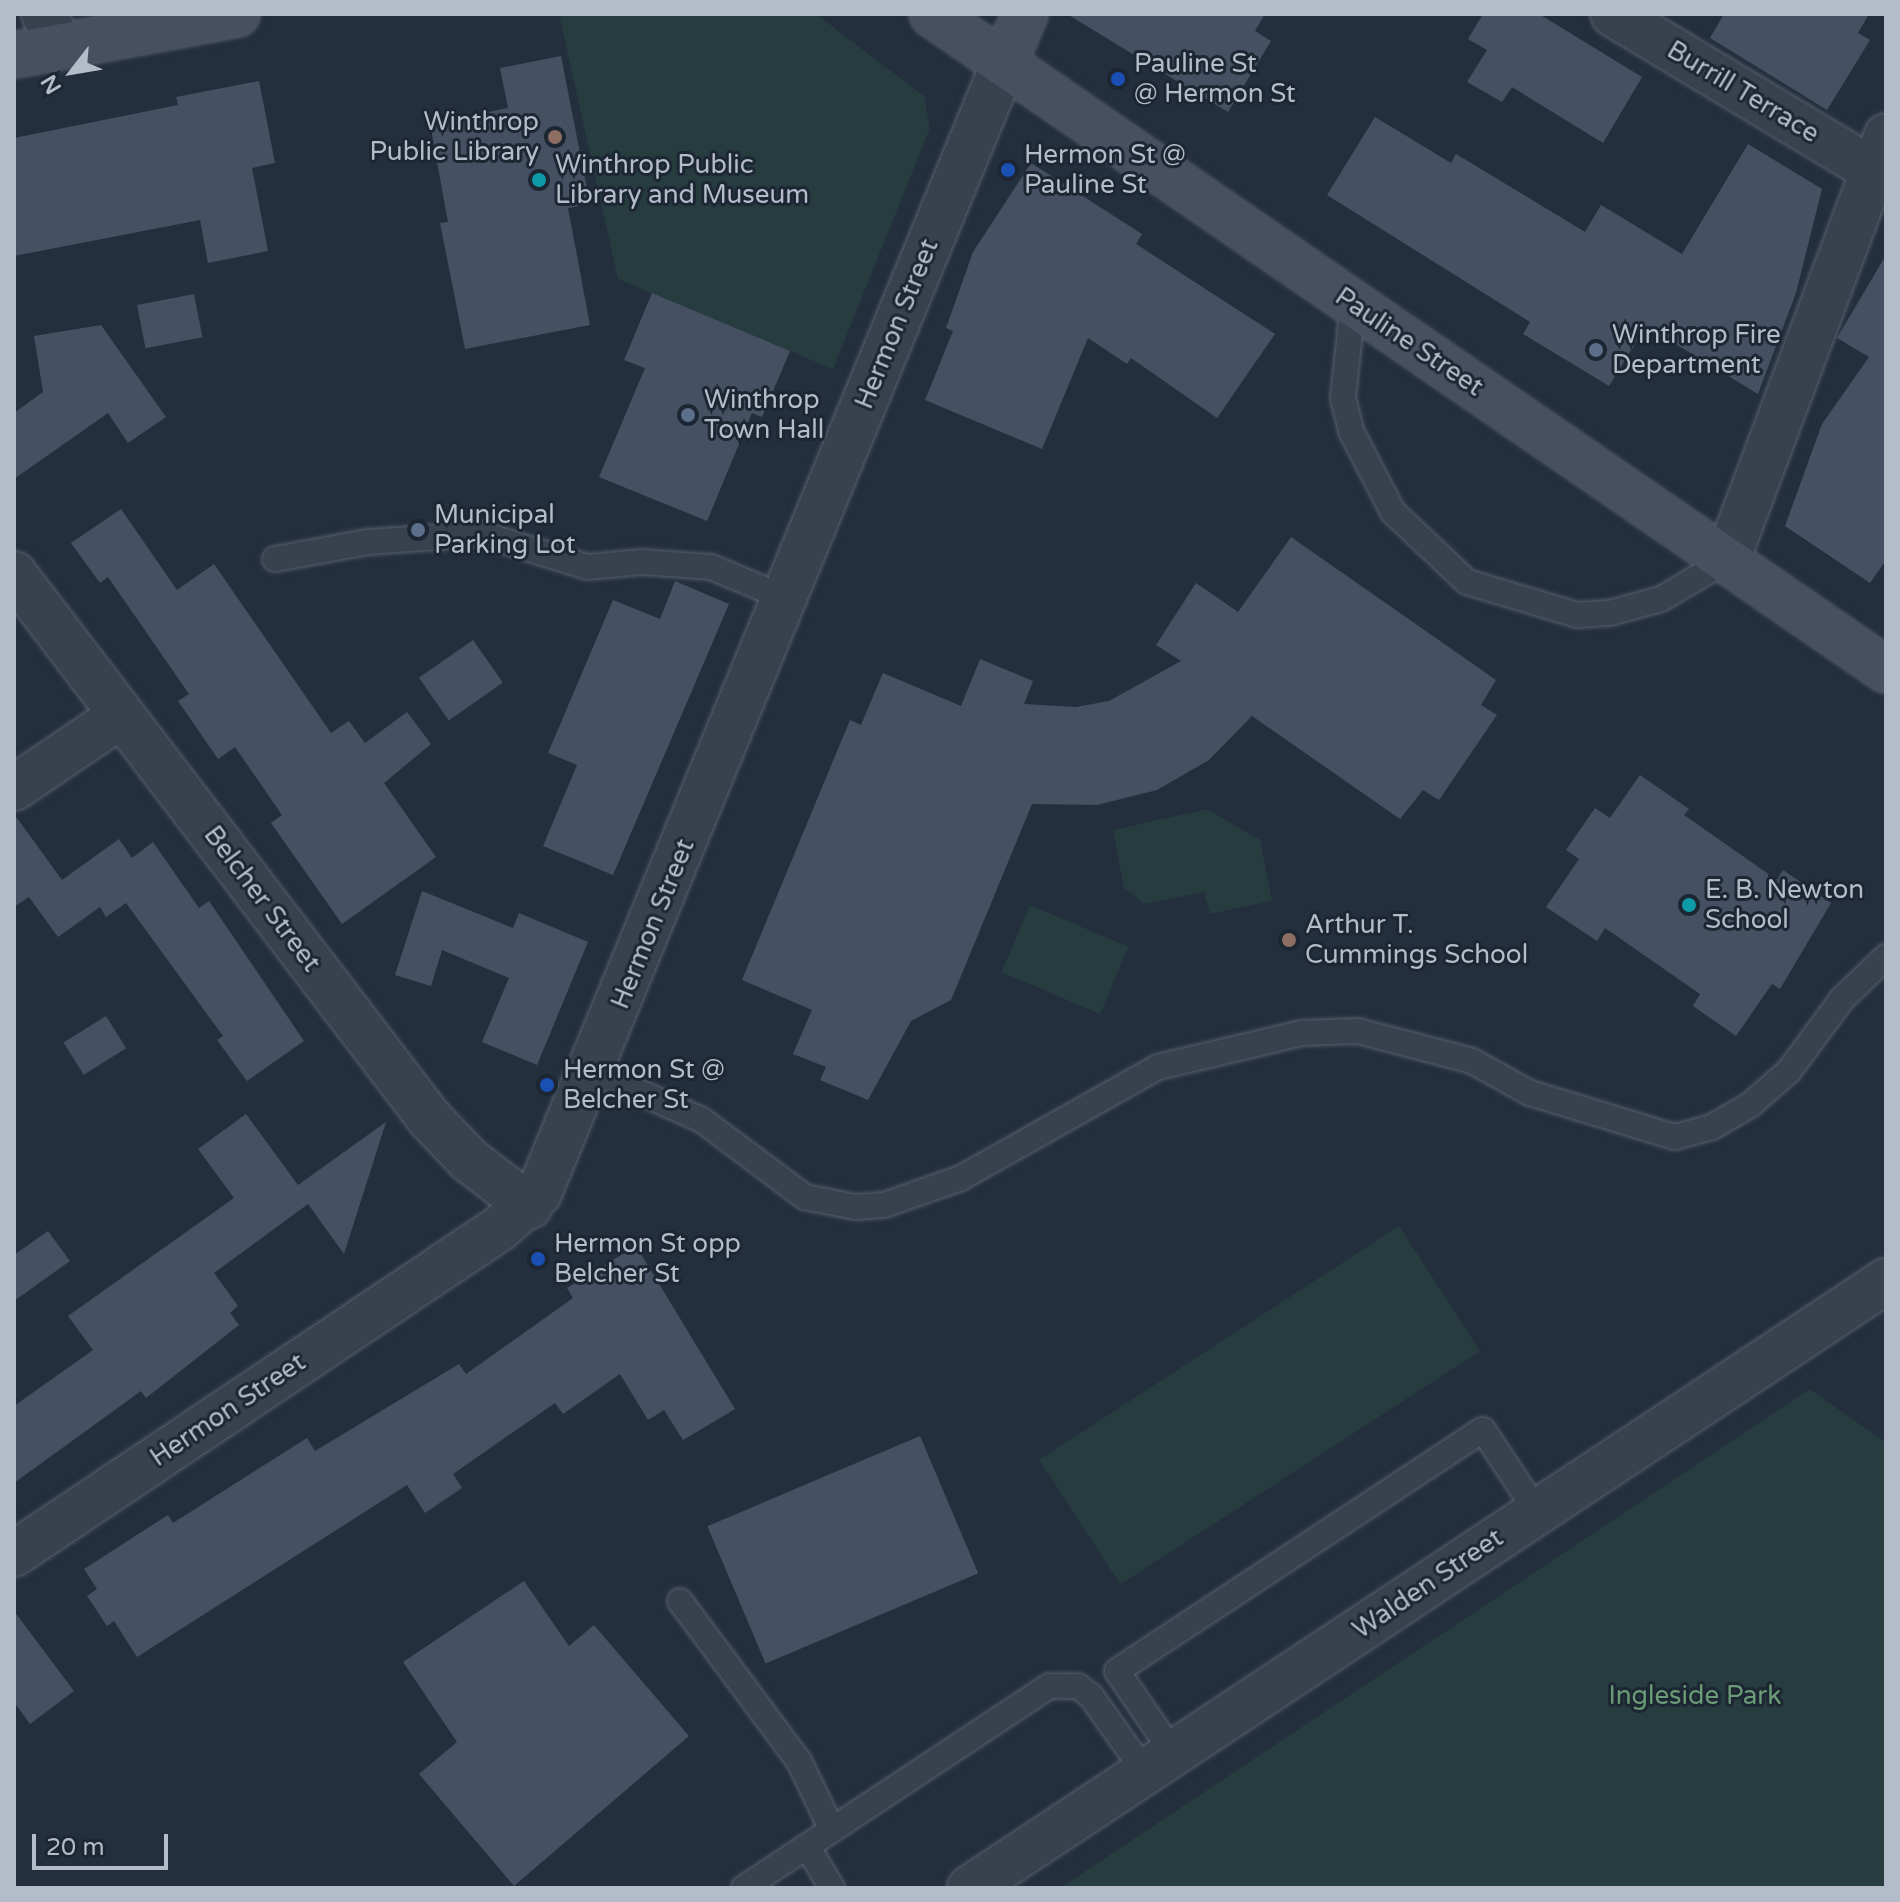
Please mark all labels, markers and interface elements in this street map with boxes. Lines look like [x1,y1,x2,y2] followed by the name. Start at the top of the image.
[32,32,112,112] north arrow
[1661,34,1825,150] street label: Burrill Terrace
[1134,48,1296,110] place label: Pauline St @ Hermon St
[36,70,67,99] text: N
[1109,70,1127,88] marker: Pauline St @ Hermon St
[370,106,539,168] place label: Winthrop Public Library
[546,128,564,146] marker: Winthrop Public Library
[1024,139,1186,200] place label: Hermon St @ Pauline St
[555,149,809,210] place label: Winthrop Public Library and Museum
[999,161,1017,179] marker: Hermon St @ Pauline St
[530,171,548,189] marker: Winthrop Public Library and Museum
[849,234,945,414] street label: Hermon Street
[1329,281,1489,403] street label: Pauline Street
[1612,319,1781,380] place label: Winthrop Fire Department
[1587,341,1605,359] marker: Winthrop Fire Department
[704,384,824,446] place label: Winthrop Town Hall
[679,406,697,424] marker: Winthrop Town Hall
[434,499,576,560] place label: Municipal Parking Lot
[409,521,427,539] marker: Municipal Parking Lot
[197,820,327,978] street label: Belcher Street
[605,834,701,1014] street label: Hermon Street
[1705,874,1864,936] place label: E. B. Newton School
[1680,896,1698,914] marker: E. B. Newton School
[1305,909,1528,970] place label: Arthur T. Cummings School
[1280,931,1298,949] marker: Arthur T. Cummings School
[563,1054,725,1116] place label: Hermon St @ Belcher St
[538,1076,556,1094] marker: Hermon St @ Belcher St
[554,1228,741,1290] place label: Hermon St opp Belcher St
[529,1250,547,1268] marker: Hermon St opp Belcher St
[144,1347,312,1473] street label: Hermon Street
[1347,1522,1509,1646] street label: Walden Street
[1609,1680,1781,1712] park label: Ingleside Park
[36,1818,172,1868] scale bar
[46,1833,104,1862] text: 20 m

